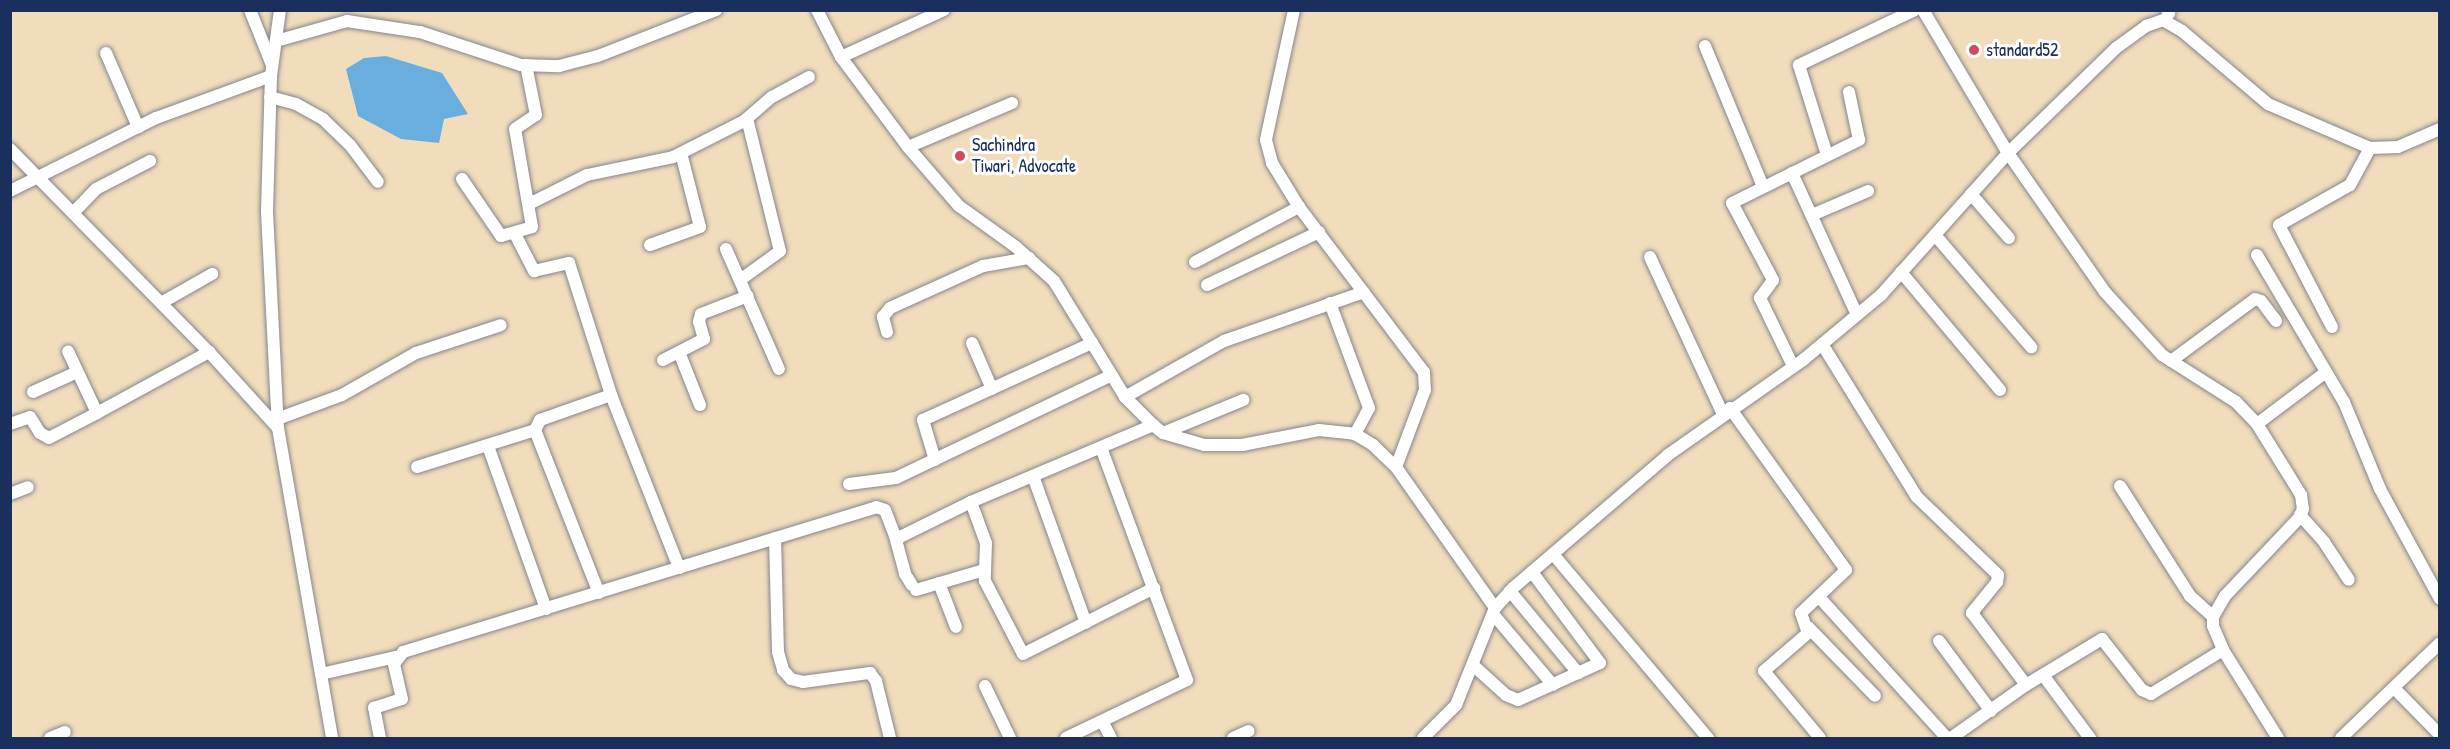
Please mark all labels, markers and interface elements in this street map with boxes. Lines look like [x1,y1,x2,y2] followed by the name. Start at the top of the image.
[1986,39,2058,61] place label: standard52
[1967,43,1981,57] marker: standard52
[972,135,1076,178] place label: Sachindra Tiwari, Advocate
[953,149,967,163] marker: Sachindra Tiwari, Advocate

